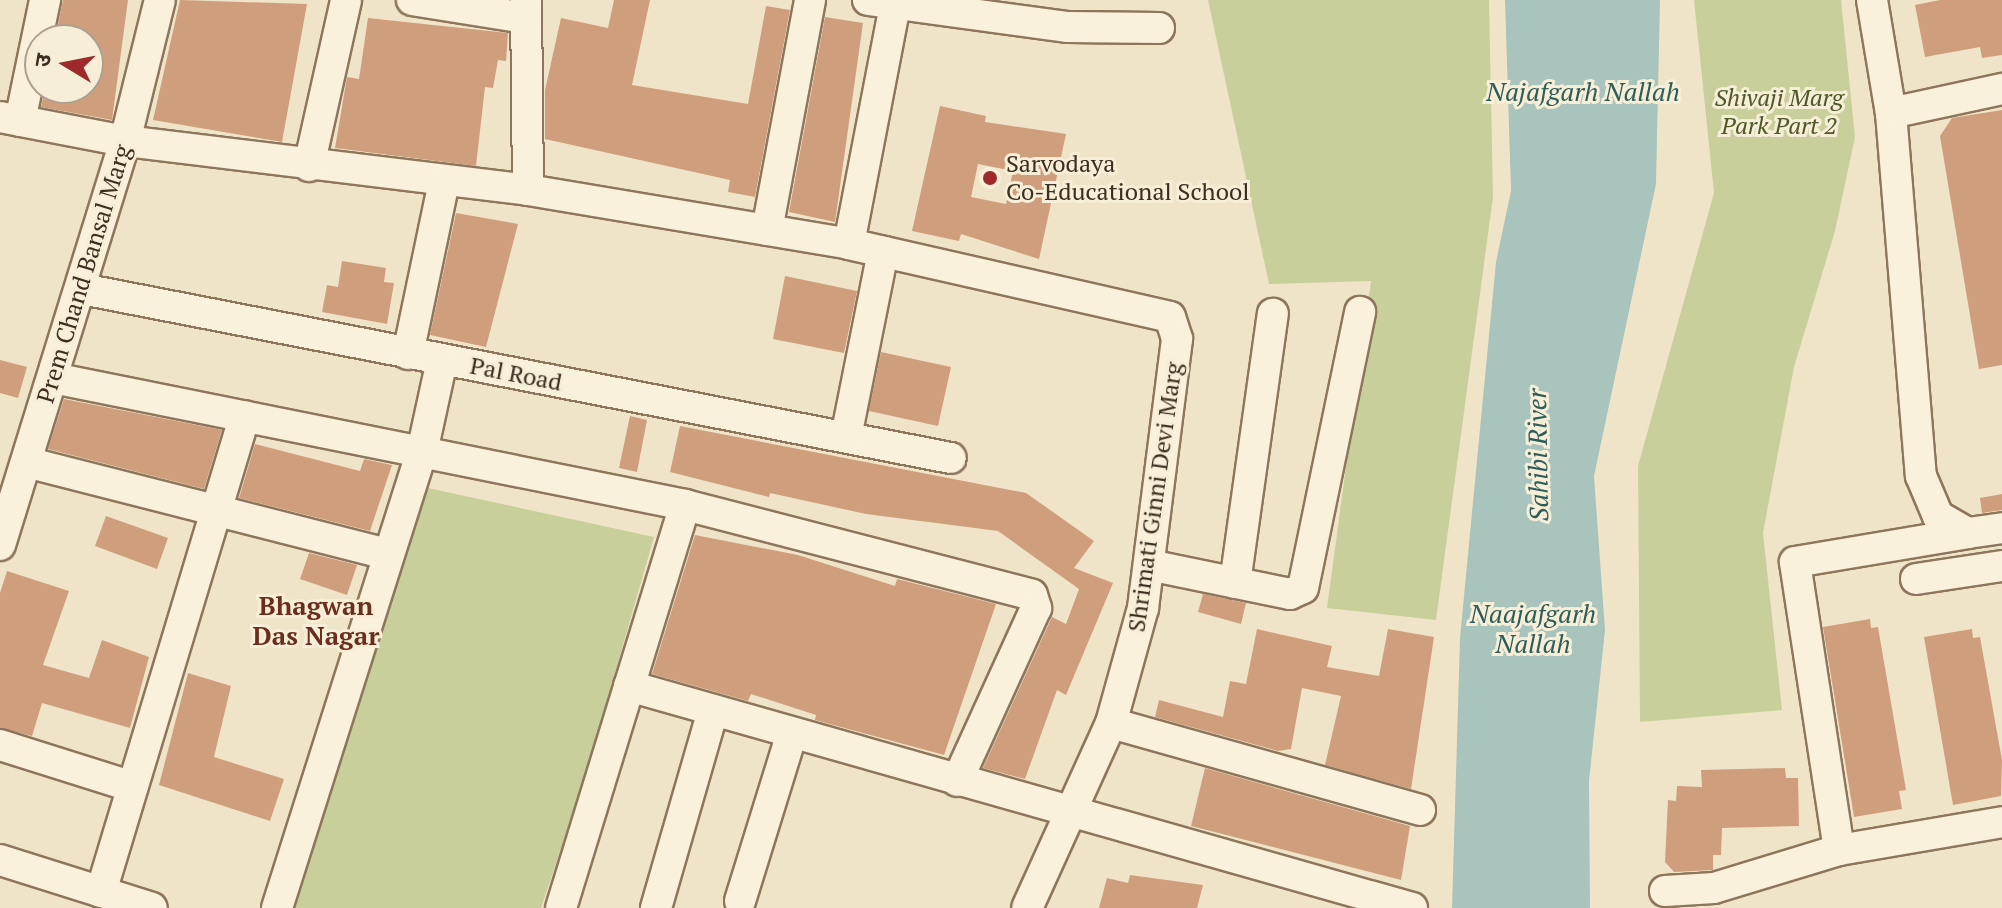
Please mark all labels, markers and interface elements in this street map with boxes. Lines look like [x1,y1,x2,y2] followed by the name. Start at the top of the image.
[24,24,104,104] north arrow
[26,51,57,69] text: उ
[1486,76,1680,108] water label: Najafgarh Nallah
[1714,84,1844,140] park label: Shivaji Marg Park Part 2
[31,141,137,407] street label: Prem Chand Bansal Marg
[1006,150,1249,206] place label: Sarvodaya Co-Educational School
[981,169,999,187] marker: Sarvodaya Co-Educational School
[468,351,564,397] street label: Pal Road
[1122,360,1188,634] street label: Shrimati Ginni Devi Marg
[1521,388,1555,522] water label: Sahibi River
[253,590,379,652] district label: Bhagwan Das Nagar
[1470,598,1596,660] water label: Naajafgarh Nallah

